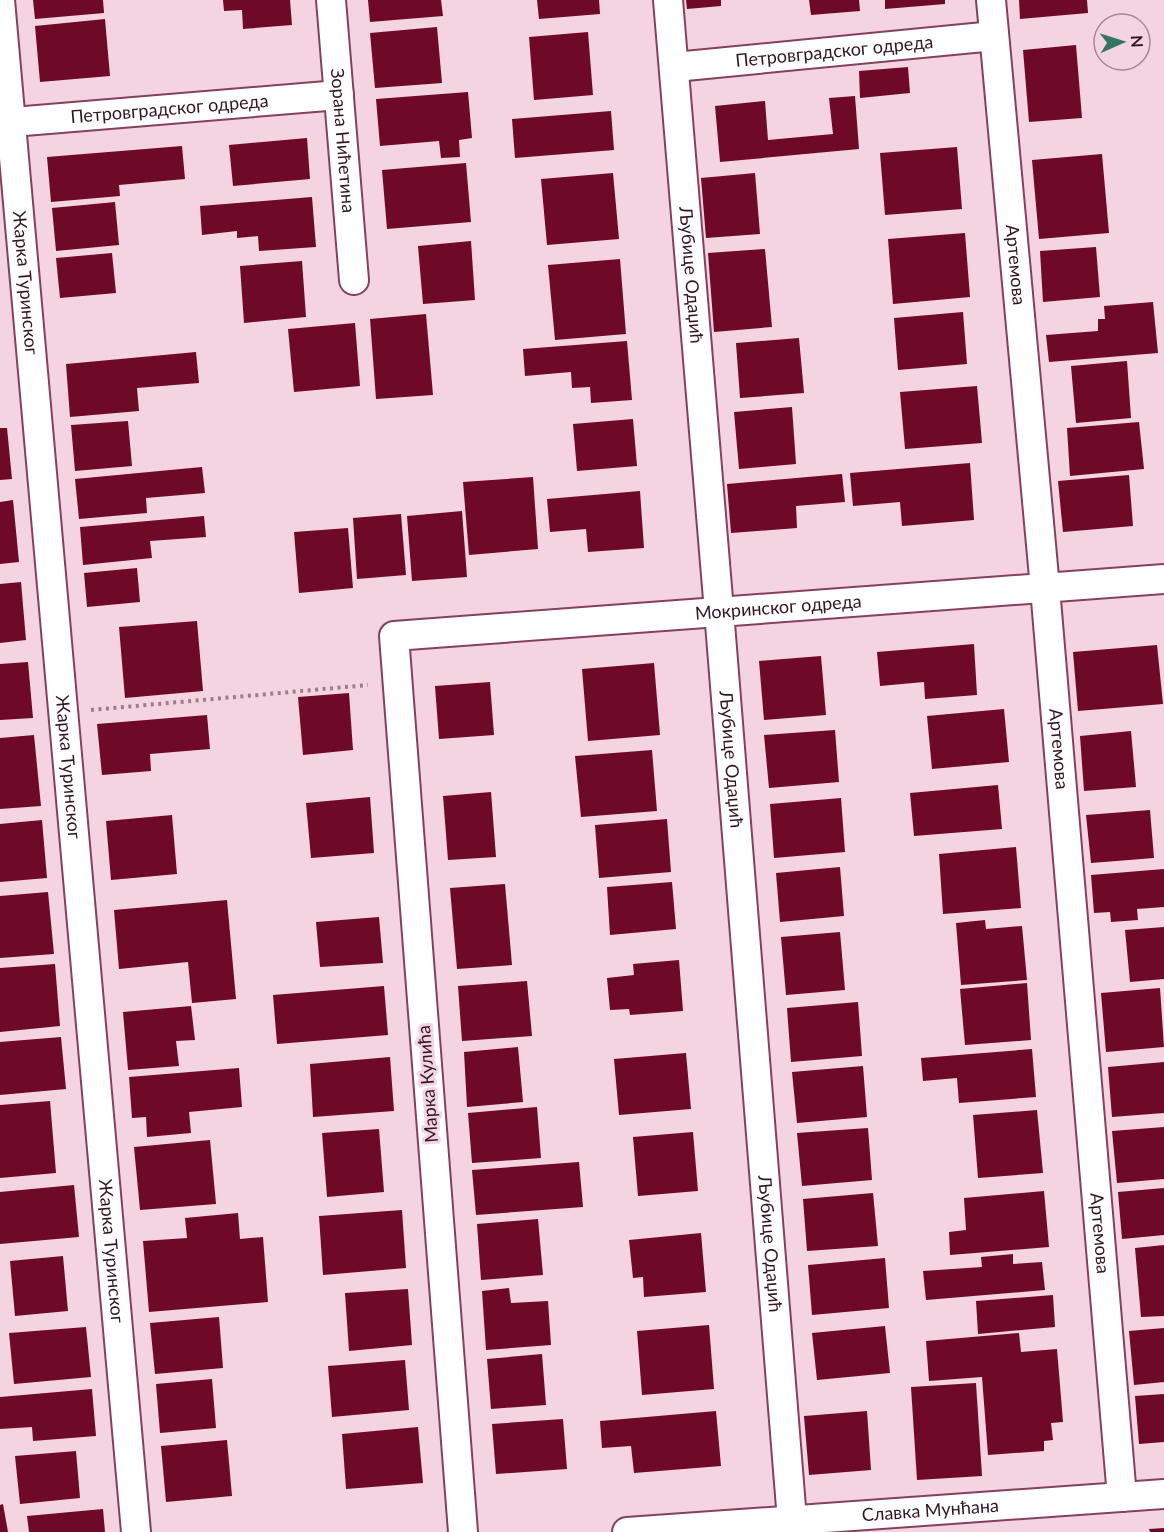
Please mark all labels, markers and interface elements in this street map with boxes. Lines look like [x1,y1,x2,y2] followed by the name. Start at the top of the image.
[1092,12,1152,72] north arrow
[734,30,934,71] street label: Петровградског одреда
[1128,35,1147,48] text: N
[327,67,360,214] street label: Зорана Нићетина
[69,89,269,127] street label: Петровградског одреда
[675,204,709,344] street label: Љубице Одаџић
[9,210,44,356] street label: Жарка Туринског
[1002,223,1031,306] street label: Артемова
[694,589,862,624] street label: Мокринског одреда
[715,689,748,829] street label: Љубице Одаџић
[52,694,86,840] street label: Жарка Туринског
[1045,708,1074,790] street label: Артемова
[412,1025,442,1144] street label: Марка Кулића
[754,1173,787,1313] street label: Љубице Одаџић
[95,1178,129,1325] street label: Жарка Туринског
[1086,1192,1115,1274] street label: Артемова
[861,1494,999,1525] street label: Славка Мунћана

